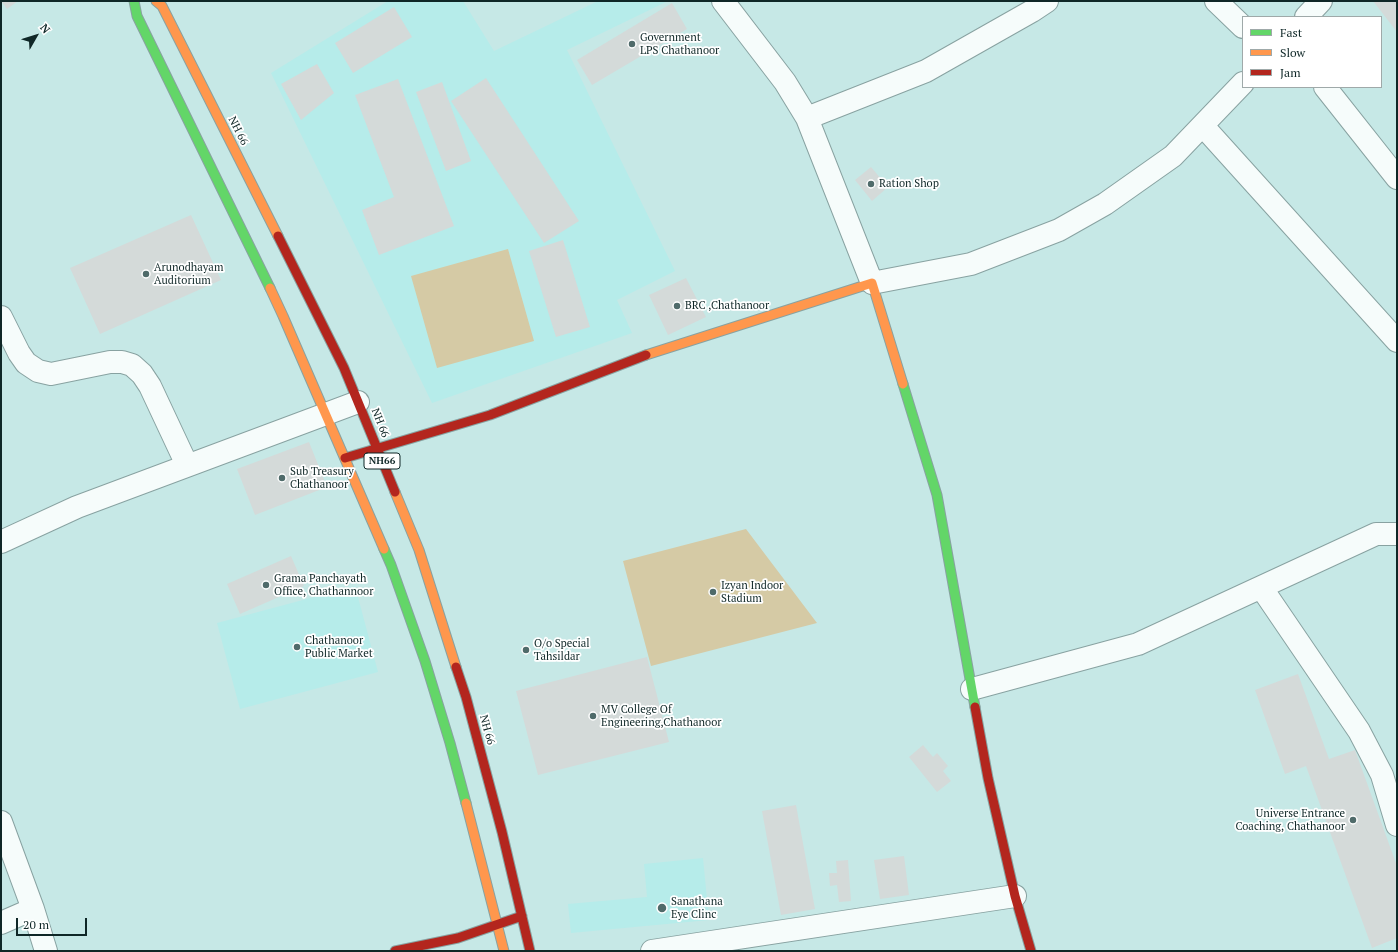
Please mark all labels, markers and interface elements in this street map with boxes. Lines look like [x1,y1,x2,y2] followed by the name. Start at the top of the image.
[16,16,56,56] north arrow
[1242,16,1382,88] legend
[37,21,53,36] text: N
[1280,25,1302,40] text: Fast
[640,31,719,57] place label: Government LPS Chathanoor
[627,39,637,49] marker: Government LPS Chathanoor
[1280,45,1305,60] text: Slow
[1280,65,1301,80] text: Jam
[225,114,251,148] street label: NH 66
[879,177,939,191] place label: Ration Shop
[866,179,876,189] marker: Ration Shop
[154,261,223,287] place label: Arunodhayam Auditorium
[141,269,151,279] marker: Arunodhayam Auditorium
[685,299,769,313] place label: BRC ,Chathanoor
[672,301,682,311] marker: BRC ,Chathanoor
[368,406,392,440] street label: NH 66
[364,453,400,469] road number: NH66
[290,465,354,491] place label: Sub Treasury Chathanoor
[277,473,287,483] marker: Sub Treasury Chathanoor
[274,572,373,598] place label: Grama Panchayath Office, Chathannoor
[721,579,783,605] place label: Izyan Indoor Stadium
[261,580,271,590] marker: Grama Panchayath Office, Chathannoor
[708,587,718,597] marker: Izyan Indoor Stadium
[305,634,373,660] place label: Chathanoor Public Market
[534,637,590,663] place label: O/o Special Tahsildar
[292,642,302,652] marker: Chathanoor Public Market
[521,645,531,655] marker: O/o Special Tahsildar
[601,703,721,729] place label: MV College Of Engineering,Chathanoor
[588,711,598,721] marker: MV College Of Engineering,Chathanoor
[477,714,497,746] street label: NH 66
[1235,807,1345,833] place label: Universe Entrance Coaching, Chathanoor
[1348,815,1358,825] marker: Universe Entrance Coaching, Chathanoor
[671,895,723,921] place label: Sanathana Eye Clinc
[656,902,668,914] marker: Sanathana Eye Clinc
[18,910,89,936] scale bar
[23,917,49,932] text: 20 m

